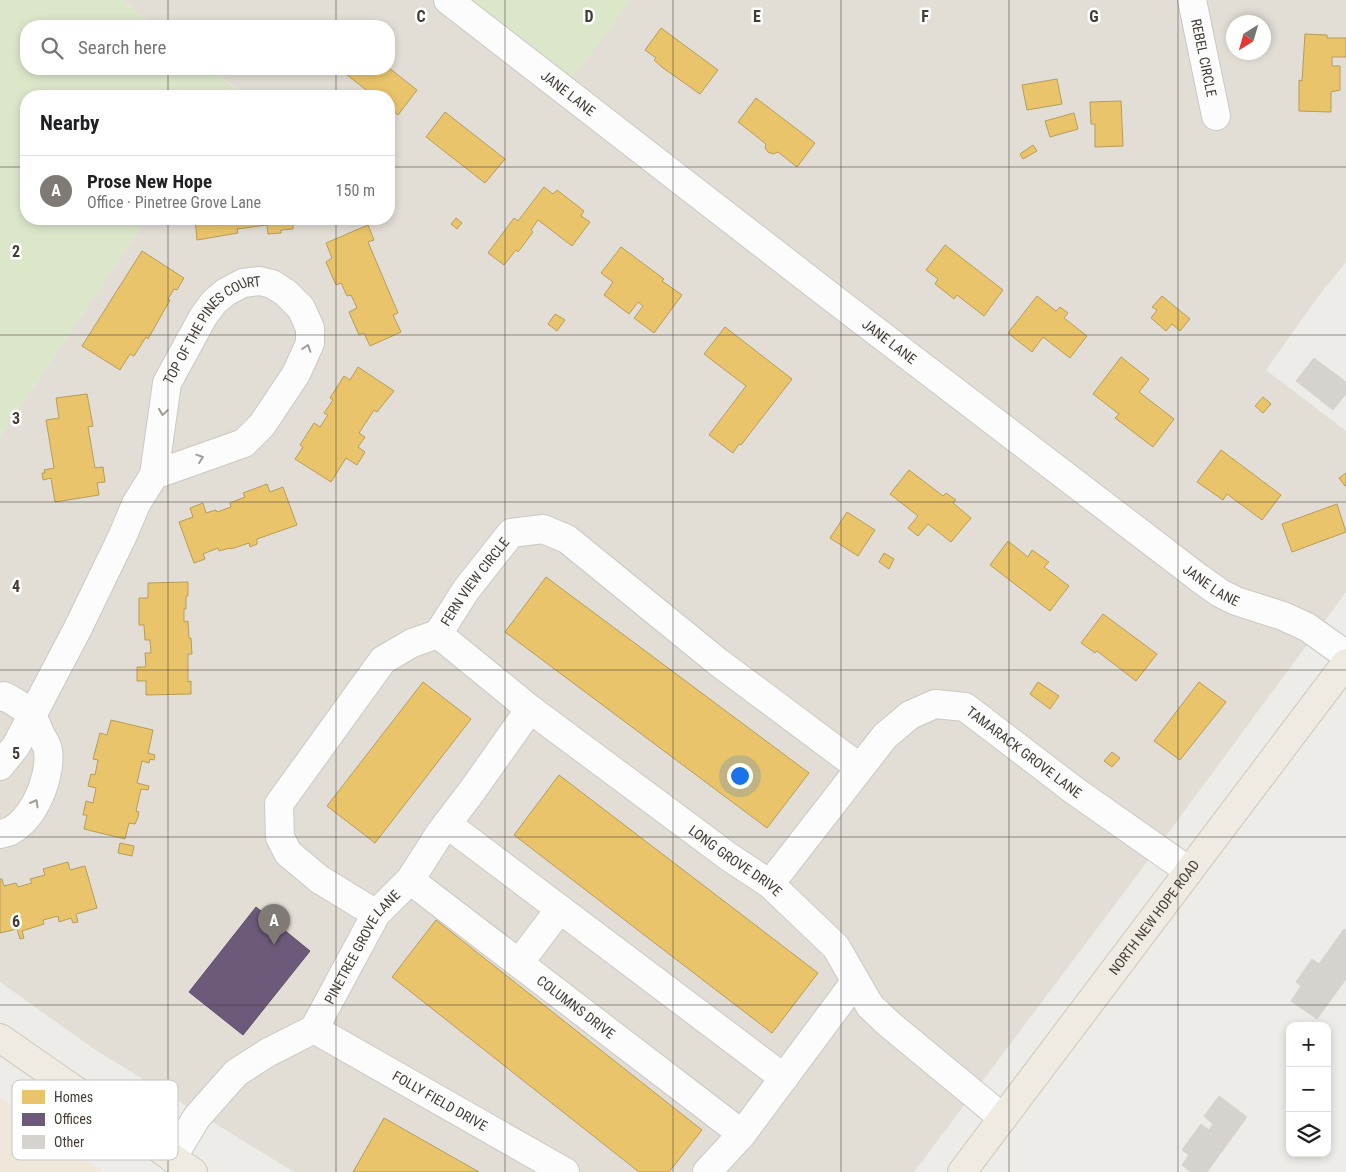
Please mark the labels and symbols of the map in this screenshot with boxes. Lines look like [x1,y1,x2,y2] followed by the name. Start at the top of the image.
[416,7,426,26] text: C
[584,7,594,26] text: D
[753,7,761,26] text: E
[921,7,929,26] text: F
[1089,7,1099,26] text: G
[1226,15,1271,60] north arrow
[1188,17,1220,98] street label: REBEL CIRCLE
[538,67,598,119] street label: JANE LANE
[12,242,20,261] text: 2
[160,273,262,387] street label: TOP OF THE PINES COURT
[859,316,920,367] street label: JANE LANE
[301,344,311,352] one-way arrow
[12,409,20,428] text: 3
[158,409,169,417] one-way arrow
[195,454,204,464] one-way arrow
[437,534,512,629] street label: FERN VIEW CIRCLE
[1180,561,1242,609] street label: JANE LANE
[12,577,20,596] text: 4
[964,703,1085,801] street label: TAMARACK GROVE LANE
[12,744,20,763] text: 5
[727,763,753,789] your location
[29,800,39,809] one-way arrow
[686,822,785,899] street label: LONG GROVE DRIVE
[1106,857,1203,978] street label: NORTH NEW HOPE ROAD
[321,887,403,1007] street label: PINETREE GROVE LANE
[258,904,290,945] pin: A
[12,912,20,931] text: 6
[534,972,618,1042] street label: COLUMNS DRIVE
[390,1068,490,1134] street label: FOLLY FIELD DRIVE
[12,1080,178,1160] legend
[54,1089,93,1105] text: Homes
[54,1111,92,1127] text: Offices
[54,1134,84,1150] text: Other

